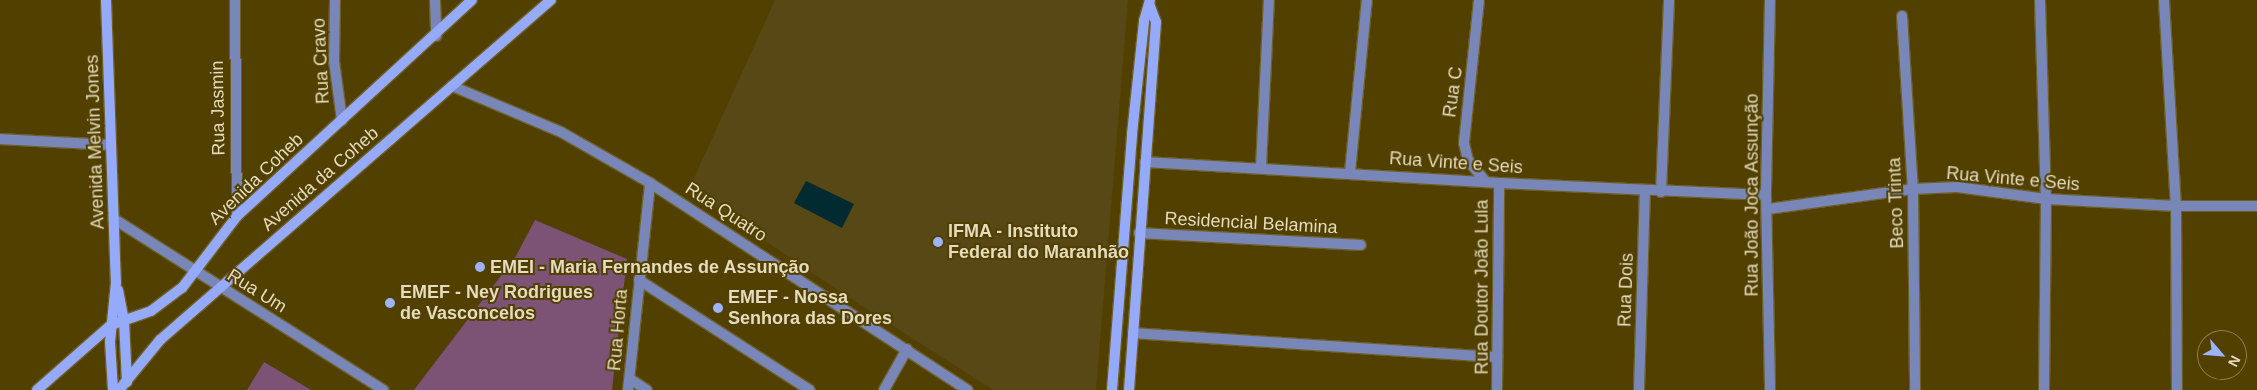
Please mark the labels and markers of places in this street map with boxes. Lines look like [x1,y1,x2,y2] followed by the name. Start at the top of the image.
[948,221,1129,264] place label: IFMA - Instituto Federal do Maranhão
[932,236,944,248] marker: IFMA - Instituto Federal do Maranhão
[490,256,810,278] place label: EMEI - Maria Fernandes de Assunção
[474,261,486,273] marker: EMEI - Maria Fernandes de Assunção
[400,282,593,324] place label: EMEF - Ney Rodrigues de Vasconcelos
[728,287,892,330] place label: EMEF - Nossa Senhora das Dores
[384,297,396,309] marker: EMEF - Ney Rodrigues de Vasconcelos
[712,302,724,314] marker: EMEF - Nossa Senhora das Dores

